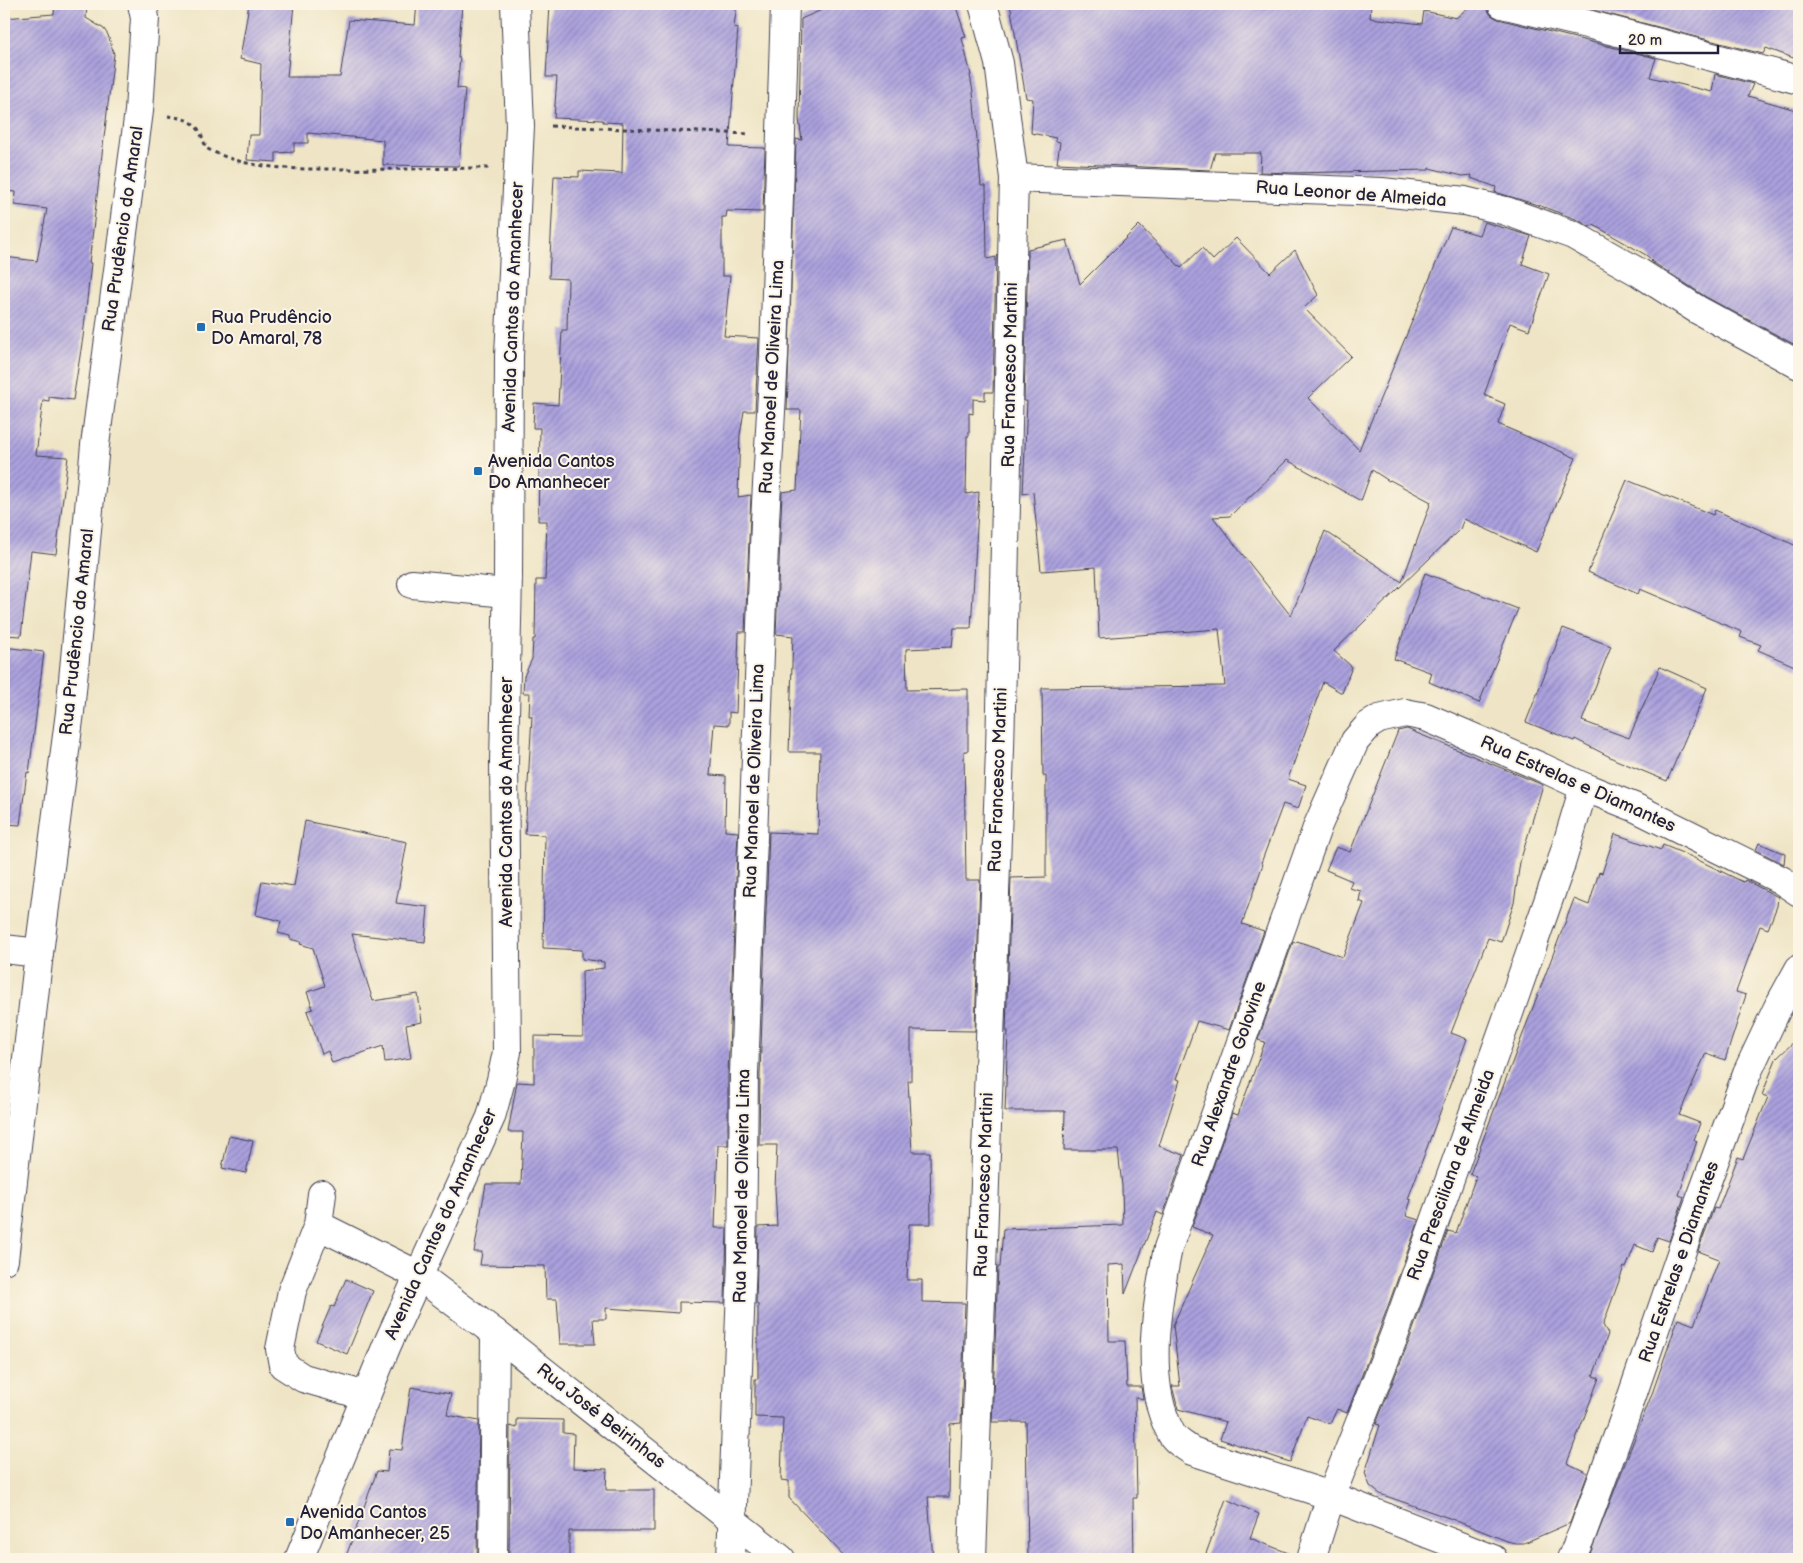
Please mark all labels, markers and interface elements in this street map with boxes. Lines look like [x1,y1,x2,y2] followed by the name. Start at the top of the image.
[1620,22,1718,54] scale bar
[1628,31,1662,50] text: 20 m
[98,125,148,333] street label: Rua Prudêncio do Amaral
[1255,177,1447,211] street label: Rua Leonor de Almeida
[498,181,528,433] street label: Avenida Cantos do Amanhecer
[755,259,789,495] street label: Rua Manoel de Oliveira Lima
[998,282,1022,468] street label: Rua Francesco Martini
[211,307,332,349] place label: Rua Prudêncio Do Amaral, 78
[195,321,207,333] marker: Rua Prudêncio Do Amaral, 78
[488,451,615,493] place label: Avenida Cantos Do Amanhecer
[472,465,484,477] marker: Avenida Cantos Do Amanhecer
[56,528,98,736] street label: Rua Prudêncio do Amaral
[739,663,769,899] street label: Rua Manoel de Oliveira Lima
[496,676,517,927] street label: Avenida Cantos do Amanhecer
[984,687,1012,873] street label: Rua Francesco Martini
[1477,731,1679,837] street label: Rua Estrelas e Diamantes
[1187,978,1271,1170] street label: Rua Alexandre Golovine
[1403,1066,1499,1284] street label: Rua Presciliana de Almeida
[729,1068,755,1304] street label: Rua Manoel de Oliveira Lima
[970,1092,998,1278] street label: Rua Francesco Martini
[380,1105,502,1343] street label: Avenida Cantos do Amanhecer
[1635,1158,1723,1365] street label: Rua Estrelas e Diamantes
[532,1359,670,1473] street label: Rua José Beirinhas
[300,1502,450,1544] place label: Avenida Cantos Do Amanhecer, 25
[284,1516,296,1528] marker: Avenida Cantos Do Amanhecer, 25

